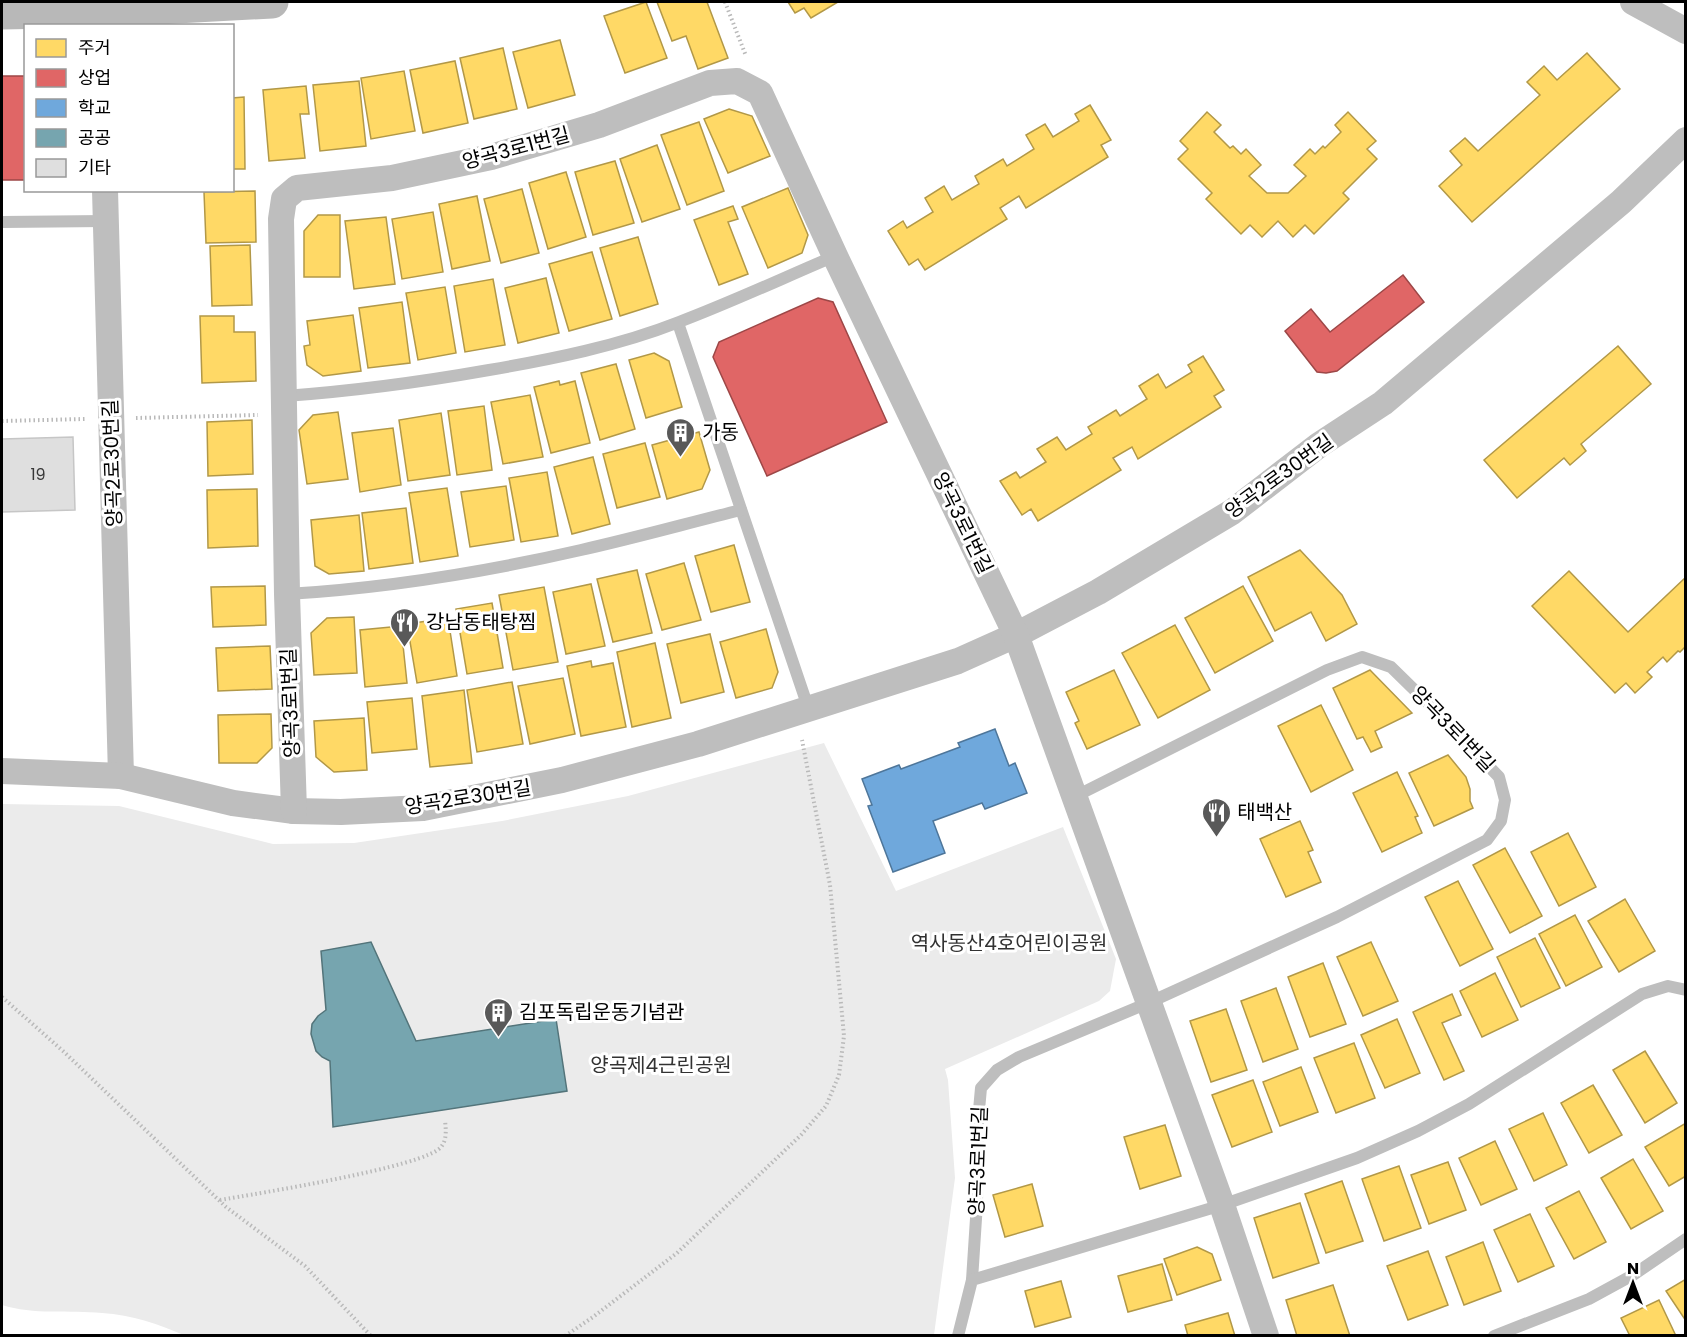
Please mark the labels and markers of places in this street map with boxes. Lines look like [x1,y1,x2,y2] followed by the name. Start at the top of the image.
[665,416,697,458] building icon: 가동
[702,418,739,446] place label: 가동
[389,606,421,648] restaurant icon: 강남동태탕찜
[426,608,536,636] place label: 강남동태탕찜
[1200,796,1232,838] restaurant icon: 태백산
[1237,798,1292,826] place label: 태백산
[482,996,514,1038] building icon: 김포독립운동기념관
[519,998,685,1026] place label: 김포독립운동기념관

